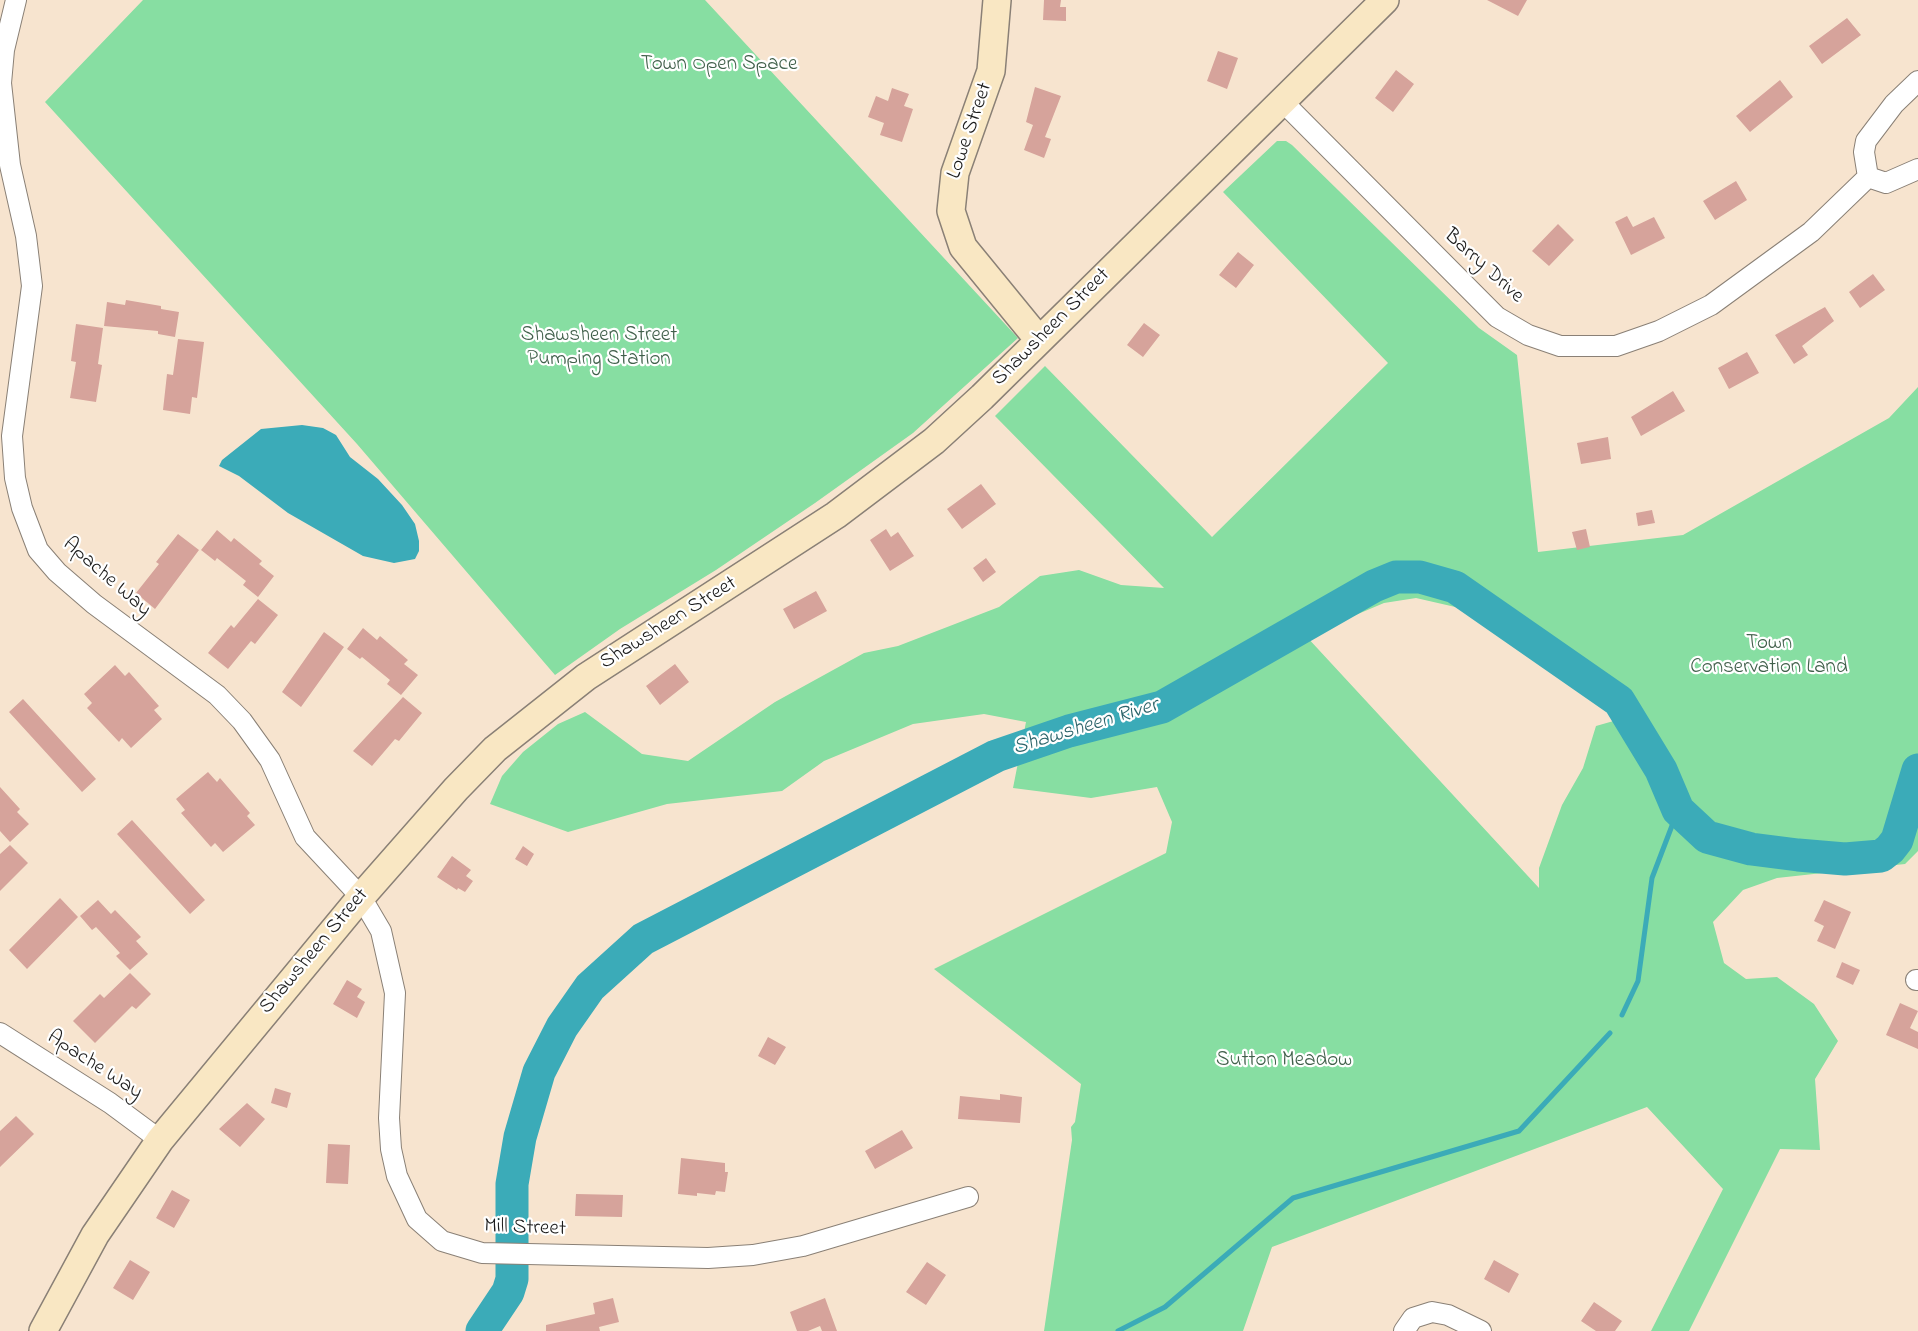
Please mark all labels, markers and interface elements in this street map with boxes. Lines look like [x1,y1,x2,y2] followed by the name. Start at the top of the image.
[641,53,797,79] park label: Town Open Space
[943,80,999,182] street label: Lowe Street
[1438,224,1528,310] street label: Barry Drive
[988,264,1116,392] street label: Shawsheen Street
[521,324,677,374] park label: Shawsheen Street Pumping Station
[57,533,155,623] street label: Apache Way
[596,572,742,676] street label: Shawsheen Street
[1690,632,1848,682] park label: Town Conservation Land
[1010,693,1162,763] water label: Shawsheen River
[255,884,375,1020] street label: Shawsheen Street
[41,1026,147,1106] street label: Apache Way
[1216,1049,1352,1075] park label: Sutton Meadow
[484,1215,566,1243] street label: Mill Street

